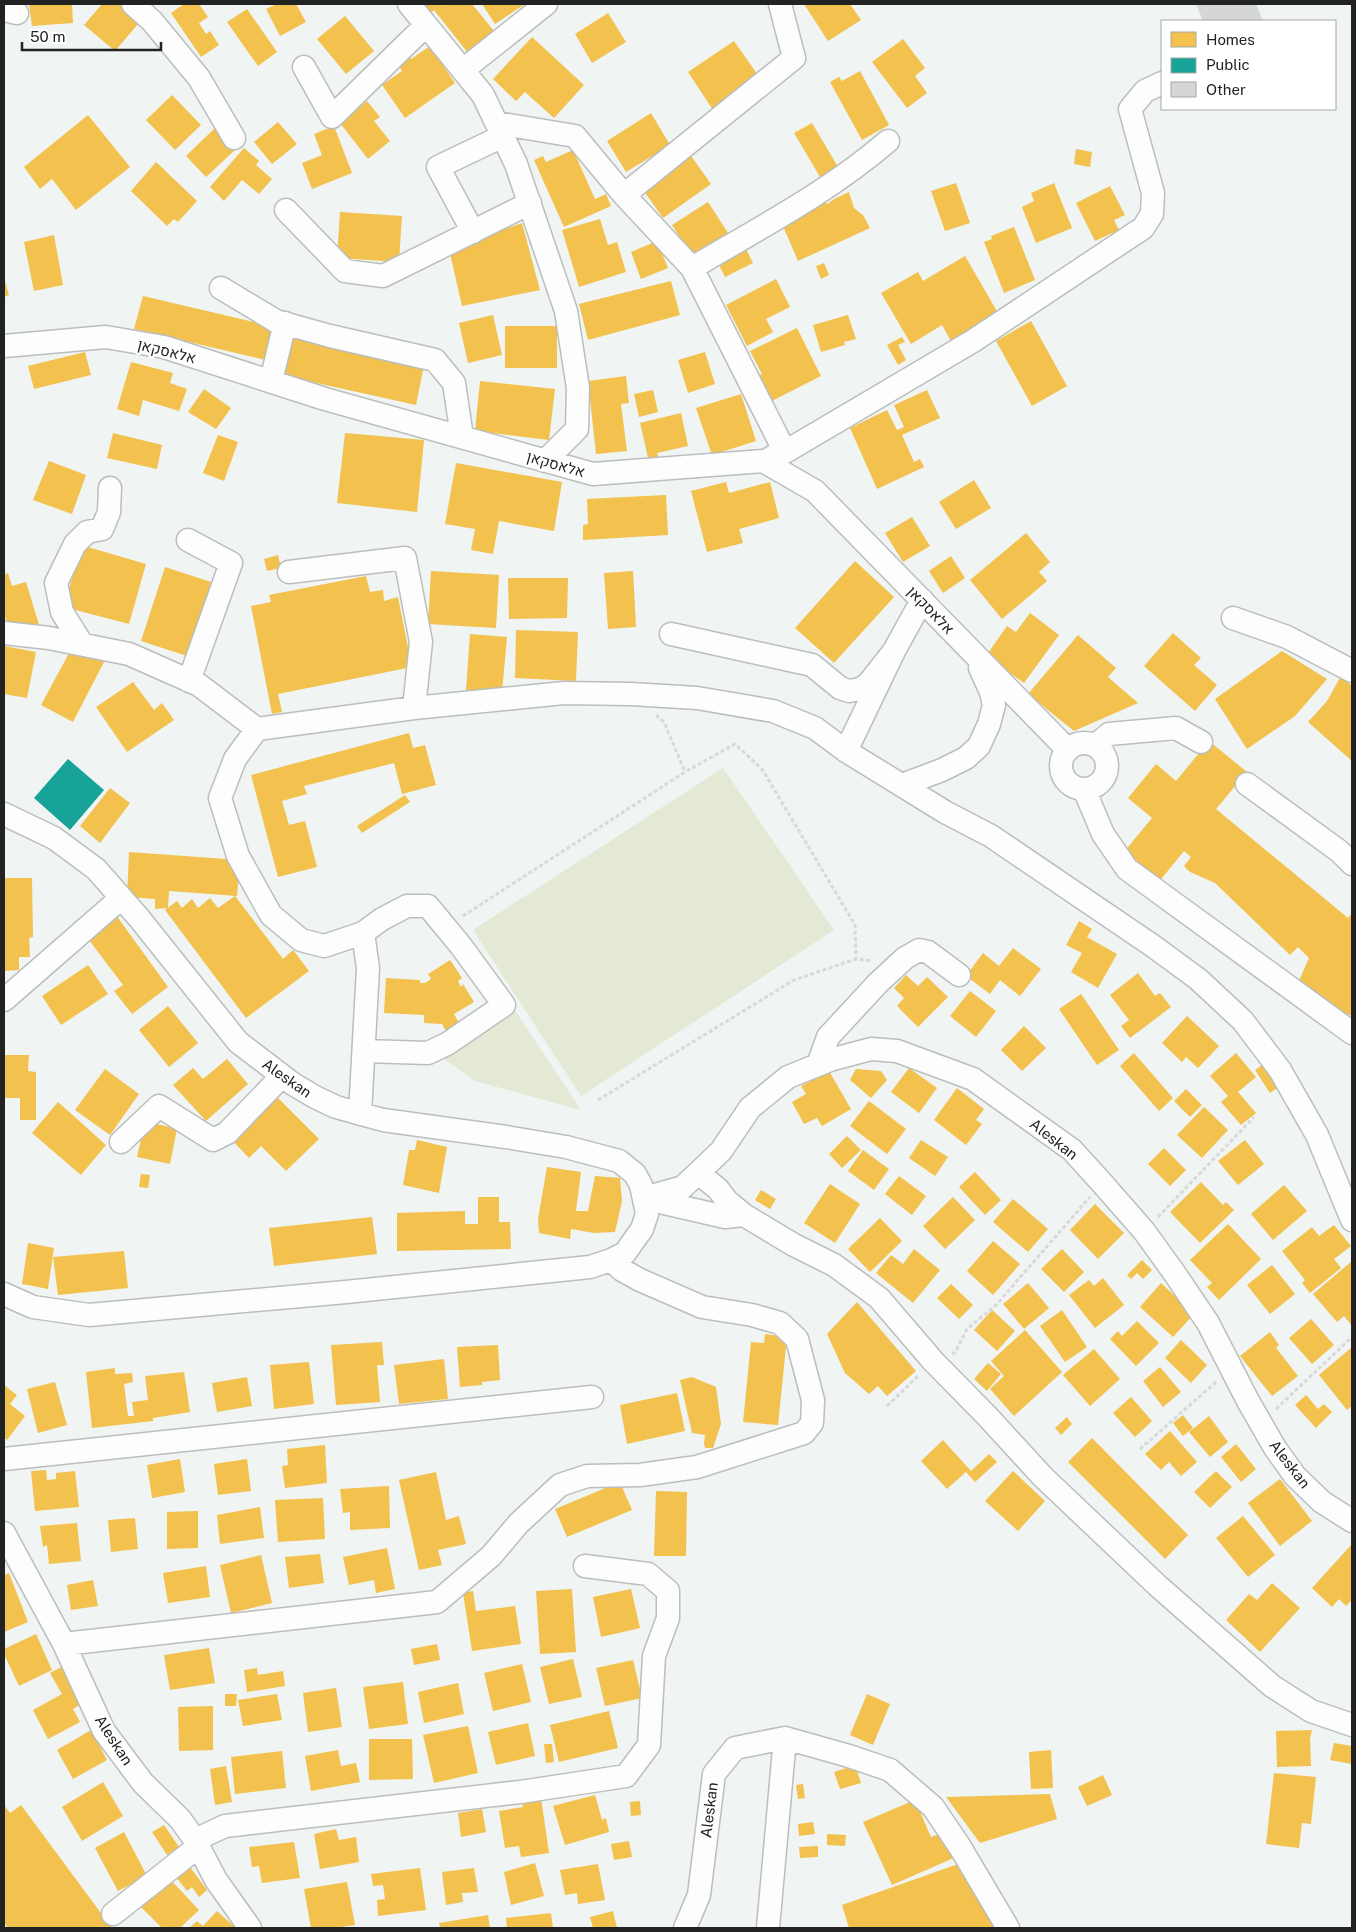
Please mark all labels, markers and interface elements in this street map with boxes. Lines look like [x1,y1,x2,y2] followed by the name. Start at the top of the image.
[22,20,161,52] scale bar
[1161,20,1336,110] legend
[30,28,65,45] text: 50 m
[1206,31,1255,48] text: Homes
[1206,56,1250,73] text: Public
[1206,81,1246,98] text: Other
[136,336,198,366] street label: אלאסקאן
[525,448,587,480] street label: אלאסקאן
[904,583,958,637] street label: אלאסקאן
[259,1055,315,1101] street label: Aleskan
[1027,1115,1081,1163] street label: Aleskan
[1266,1437,1314,1491] street label: Aleskan
[92,1712,136,1768] street label: Aleskan
[697,1781,721,1839] street label: Aleskan

